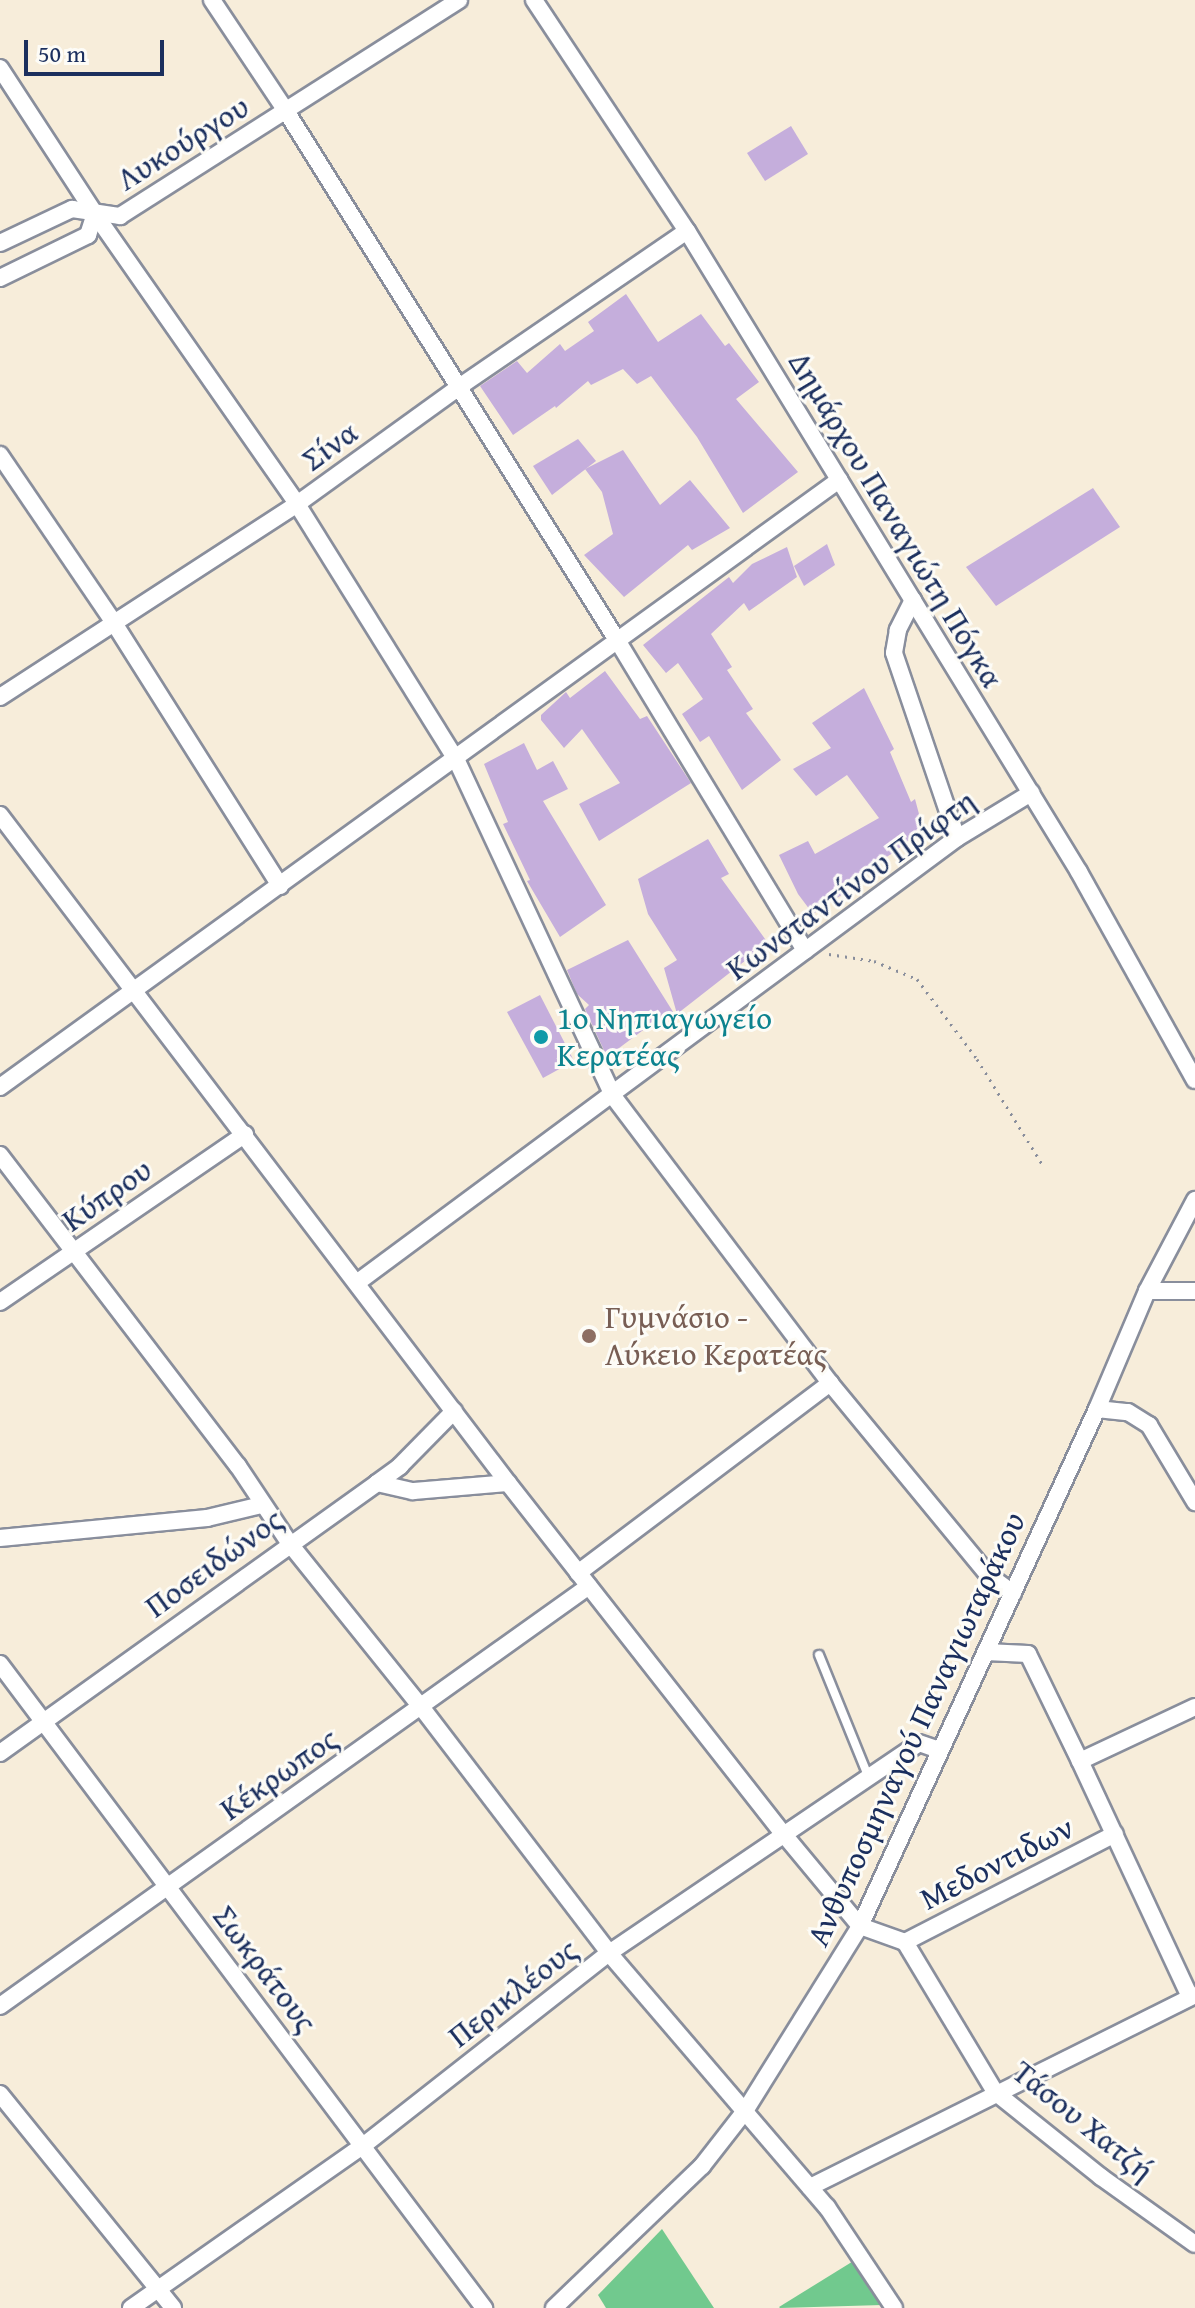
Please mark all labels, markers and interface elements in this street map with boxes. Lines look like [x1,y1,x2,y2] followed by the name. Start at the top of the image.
[28,24,168,74] scale bar
[38,36,86,71] text: 50 m
[110,87,256,199] street label: Λυκούργου
[780,345,1012,695] street label: Δημάρχου Παναγιώτη Πόγκα
[294,413,366,479] street label: Σίνα
[719,782,983,988] street label: Κωνσταντίνου Πρίφτη
[557,1000,772,1075] place label: 1ο Νηπιαγωγείο Κερατέας
[532,1028,550,1046] marker: 1ο Νηπιαγωγείο Κερατέας
[55,1150,159,1240] street label: Κύπρου
[605,1299,827,1374] place label: Γυμνάσιο - Λύκειο Κερατέας
[580,1327,598,1345] marker: Γυμνάσιο - Λύκειο Κερατέας
[138,1500,290,1626] street label: Ποσειδώνος
[798,1506,1034,1952] street label: Ανθυποσμηναγού Παναγιωταράκου
[213,1720,345,1828] street label: Κέκρωπος
[914,1808,1080,1918] street label: Μεδοντιδων
[205,1898,325,2040] street label: Σωκράτους
[441,1931,585,2055] street label: Περικλέους
[1005,2053,1161,2189] street label: Τάσου Χατζή

